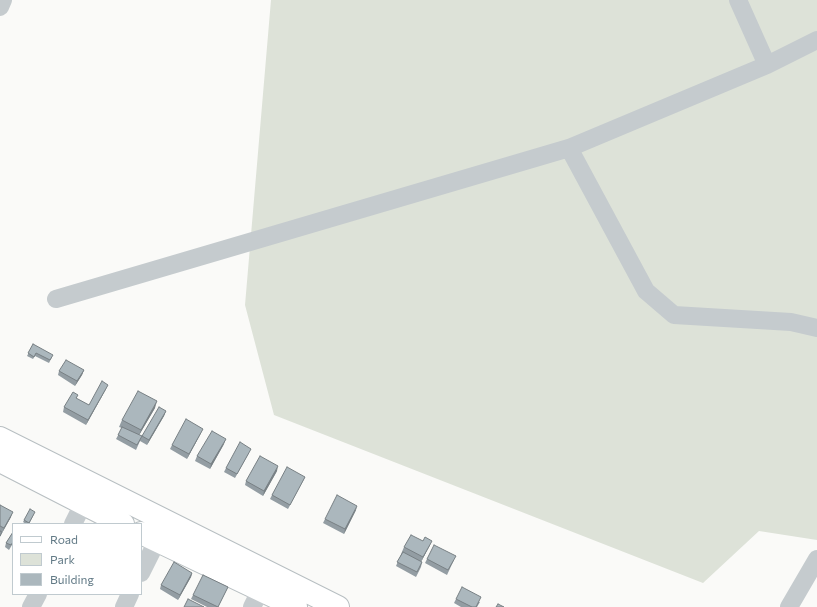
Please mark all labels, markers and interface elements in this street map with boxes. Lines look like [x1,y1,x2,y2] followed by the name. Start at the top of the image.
[12,523,142,595] legend
[50,532,78,546] text: Road
[50,552,75,566] text: Park
[50,572,94,586] text: Building

